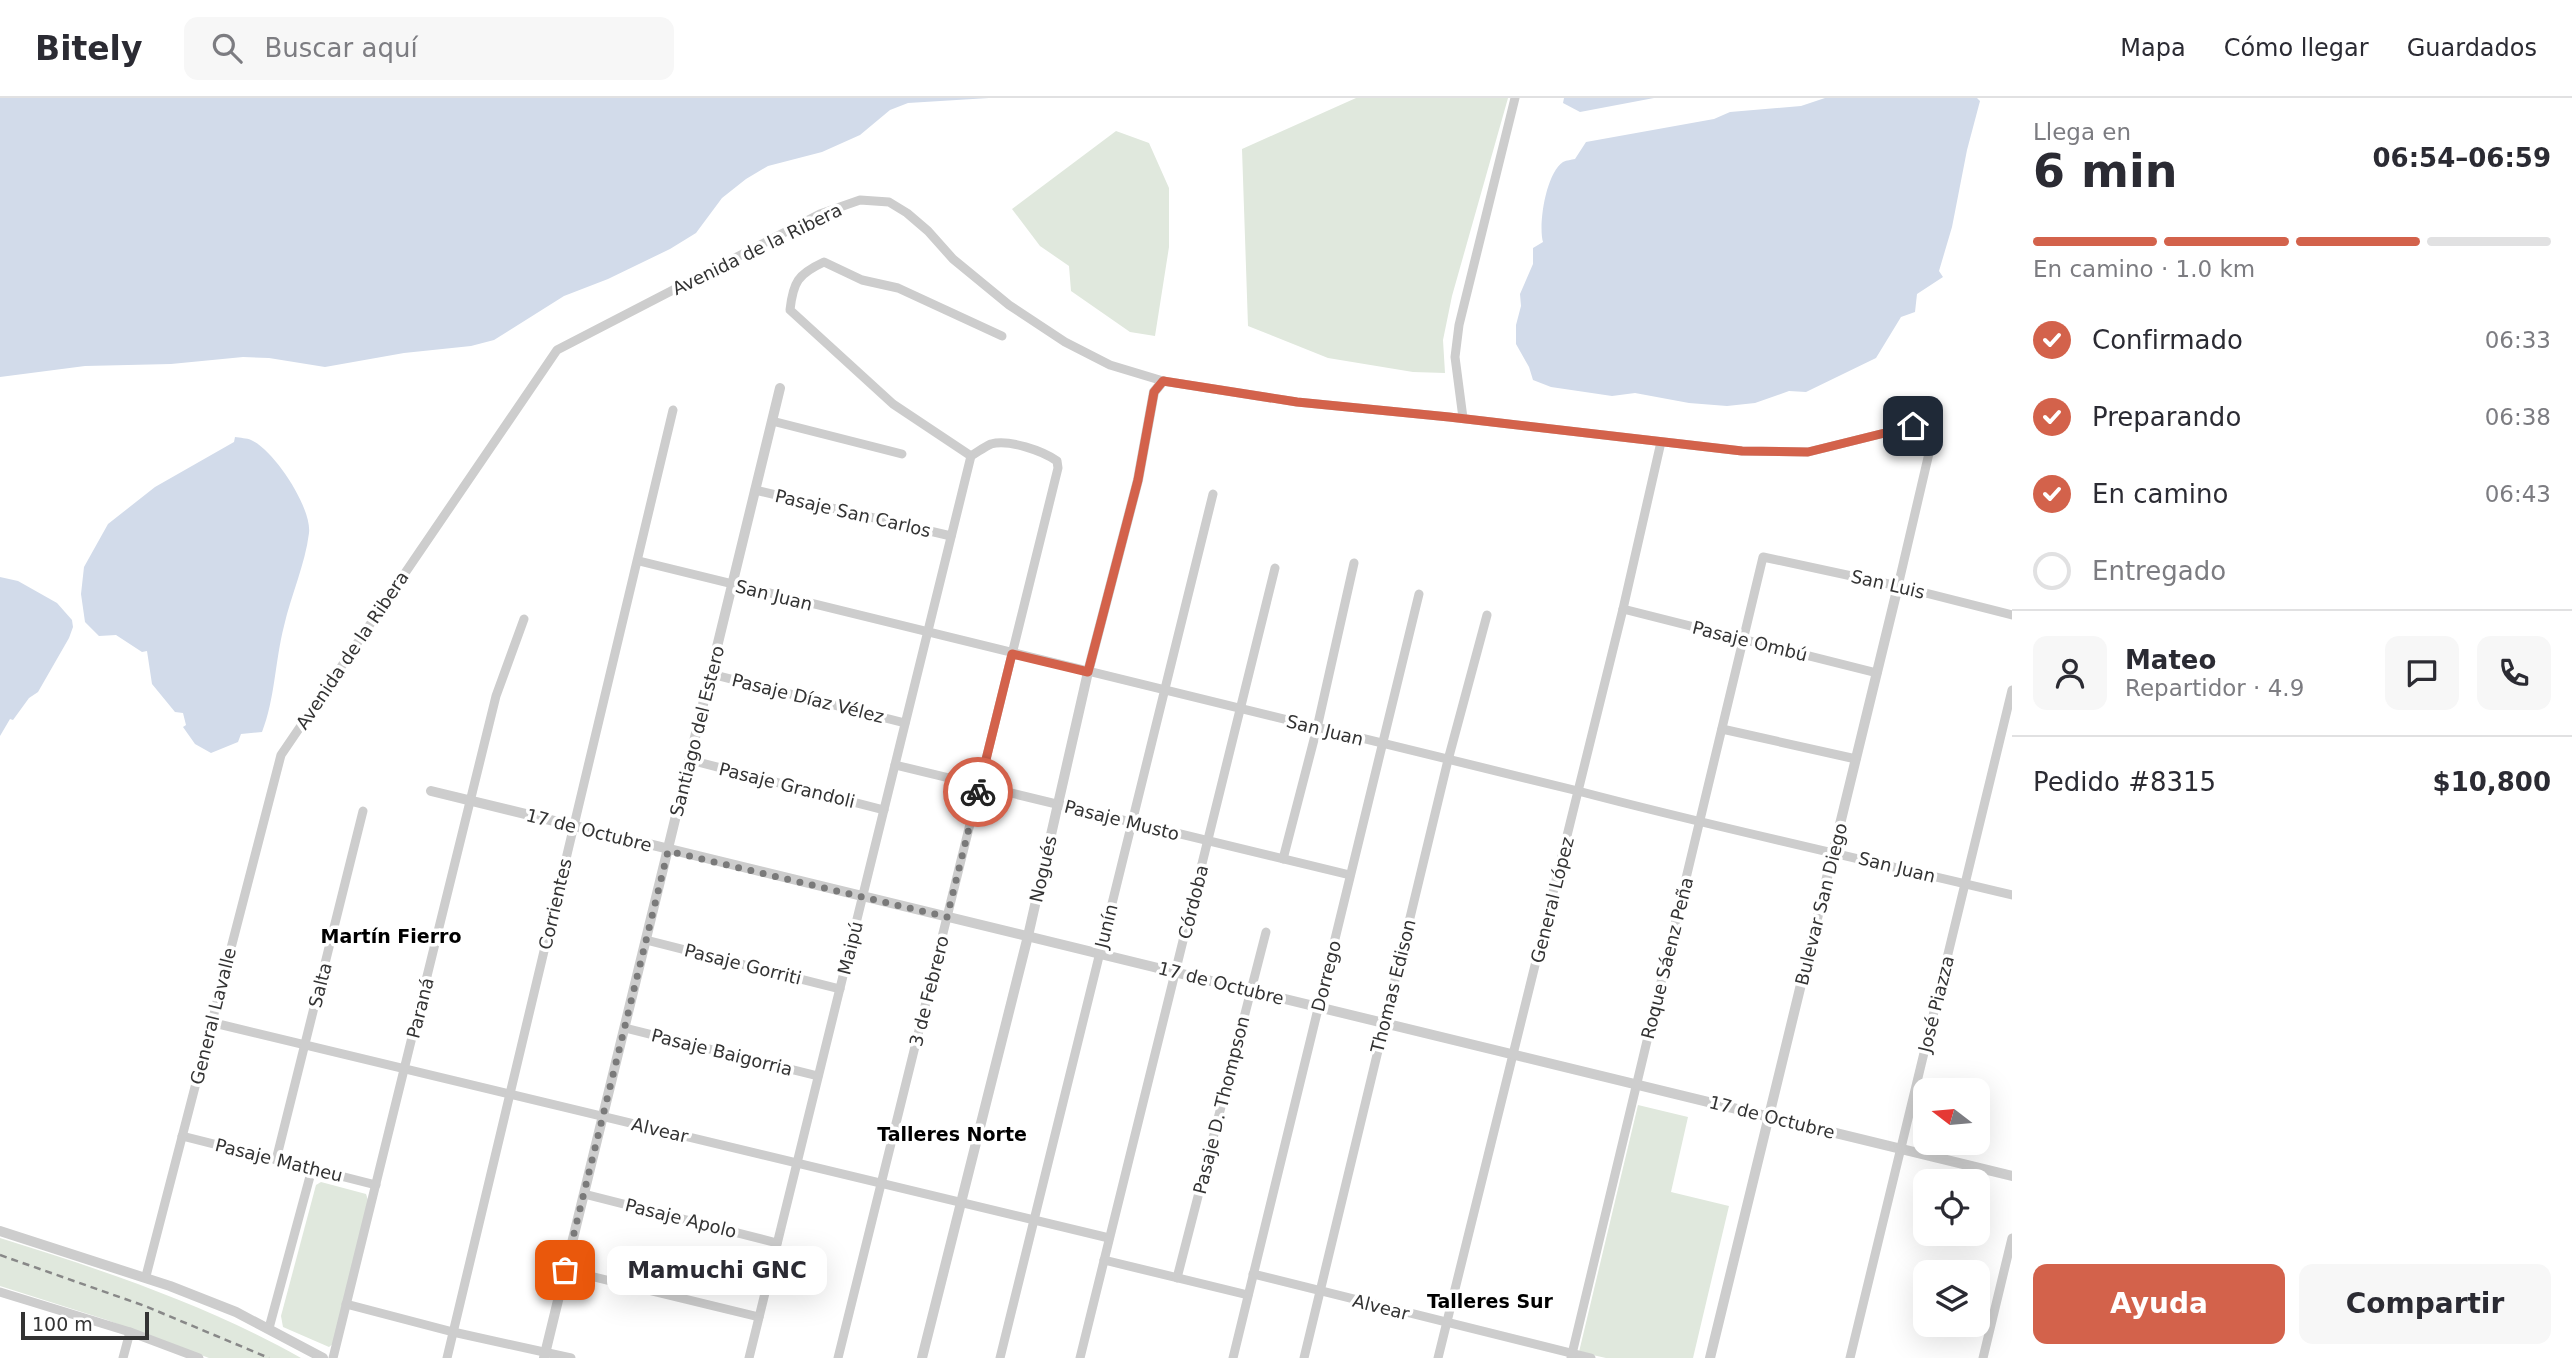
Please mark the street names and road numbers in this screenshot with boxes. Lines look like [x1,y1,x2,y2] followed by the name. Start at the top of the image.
[669,199,845,299] street label: Avenida de la Ribera
[773,485,933,541] street label: Pasaje San Carlos
[1849,565,1927,603] street label: San Luis
[291,567,413,733] street label: Avenida de la Ribera
[733,575,815,615] street label: San Juan
[1690,617,1810,665] street label: Pasaje Ombú
[666,643,728,819] street label: Santiago del Estero
[730,669,886,727] street label: Pasaje Díaz Vélez
[1284,710,1366,750] street label: San Juan
[717,758,857,812] street label: Pasaje Grandoli
[1062,796,1182,844] street label: Pasaje Musto
[524,804,654,856] street label: 17 de Octubre
[1791,821,1851,987] street label: Bulevar San Diego
[1025,834,1061,904] street label: Nogués
[1526,835,1578,965] street label: General López
[1856,847,1938,887] street label: San Juan
[534,856,576,952] street label: Corrientes
[1174,863,1212,941] street label: Córdoba
[1637,875,1697,1041] street label: Roque Sáenz Peña
[1090,902,1122,951] street label: Junín
[1366,917,1420,1056] street label: Thomas Edison
[833,919,867,977] street label: Maipú
[905,933,953,1049] street label: 3 de Febrero
[1307,938,1345,1014] street label: Dorrego
[682,939,804,989] street label: Pasaje Gorriti
[186,945,240,1087] street label: General Lavalle
[1914,953,1958,1056] street label: José Piazza
[1156,957,1286,1009] street label: 17 de Octubre
[304,960,336,1010] street label: Salta
[402,975,438,1041] street label: Paraná
[1189,1014,1253,1196] street label: Pasaje D. Thompson
[649,1024,795,1080] street label: Pasaje Baigorria
[1707,1091,1837,1143] street label: 17 de Octubre
[630,1113,691,1147] street label: Alvear
[213,1134,345,1186] street label: Pasaje Matheu
[623,1194,739,1242] street label: Pasaje Apolo
[1351,1290,1412,1324] street label: Alvear

